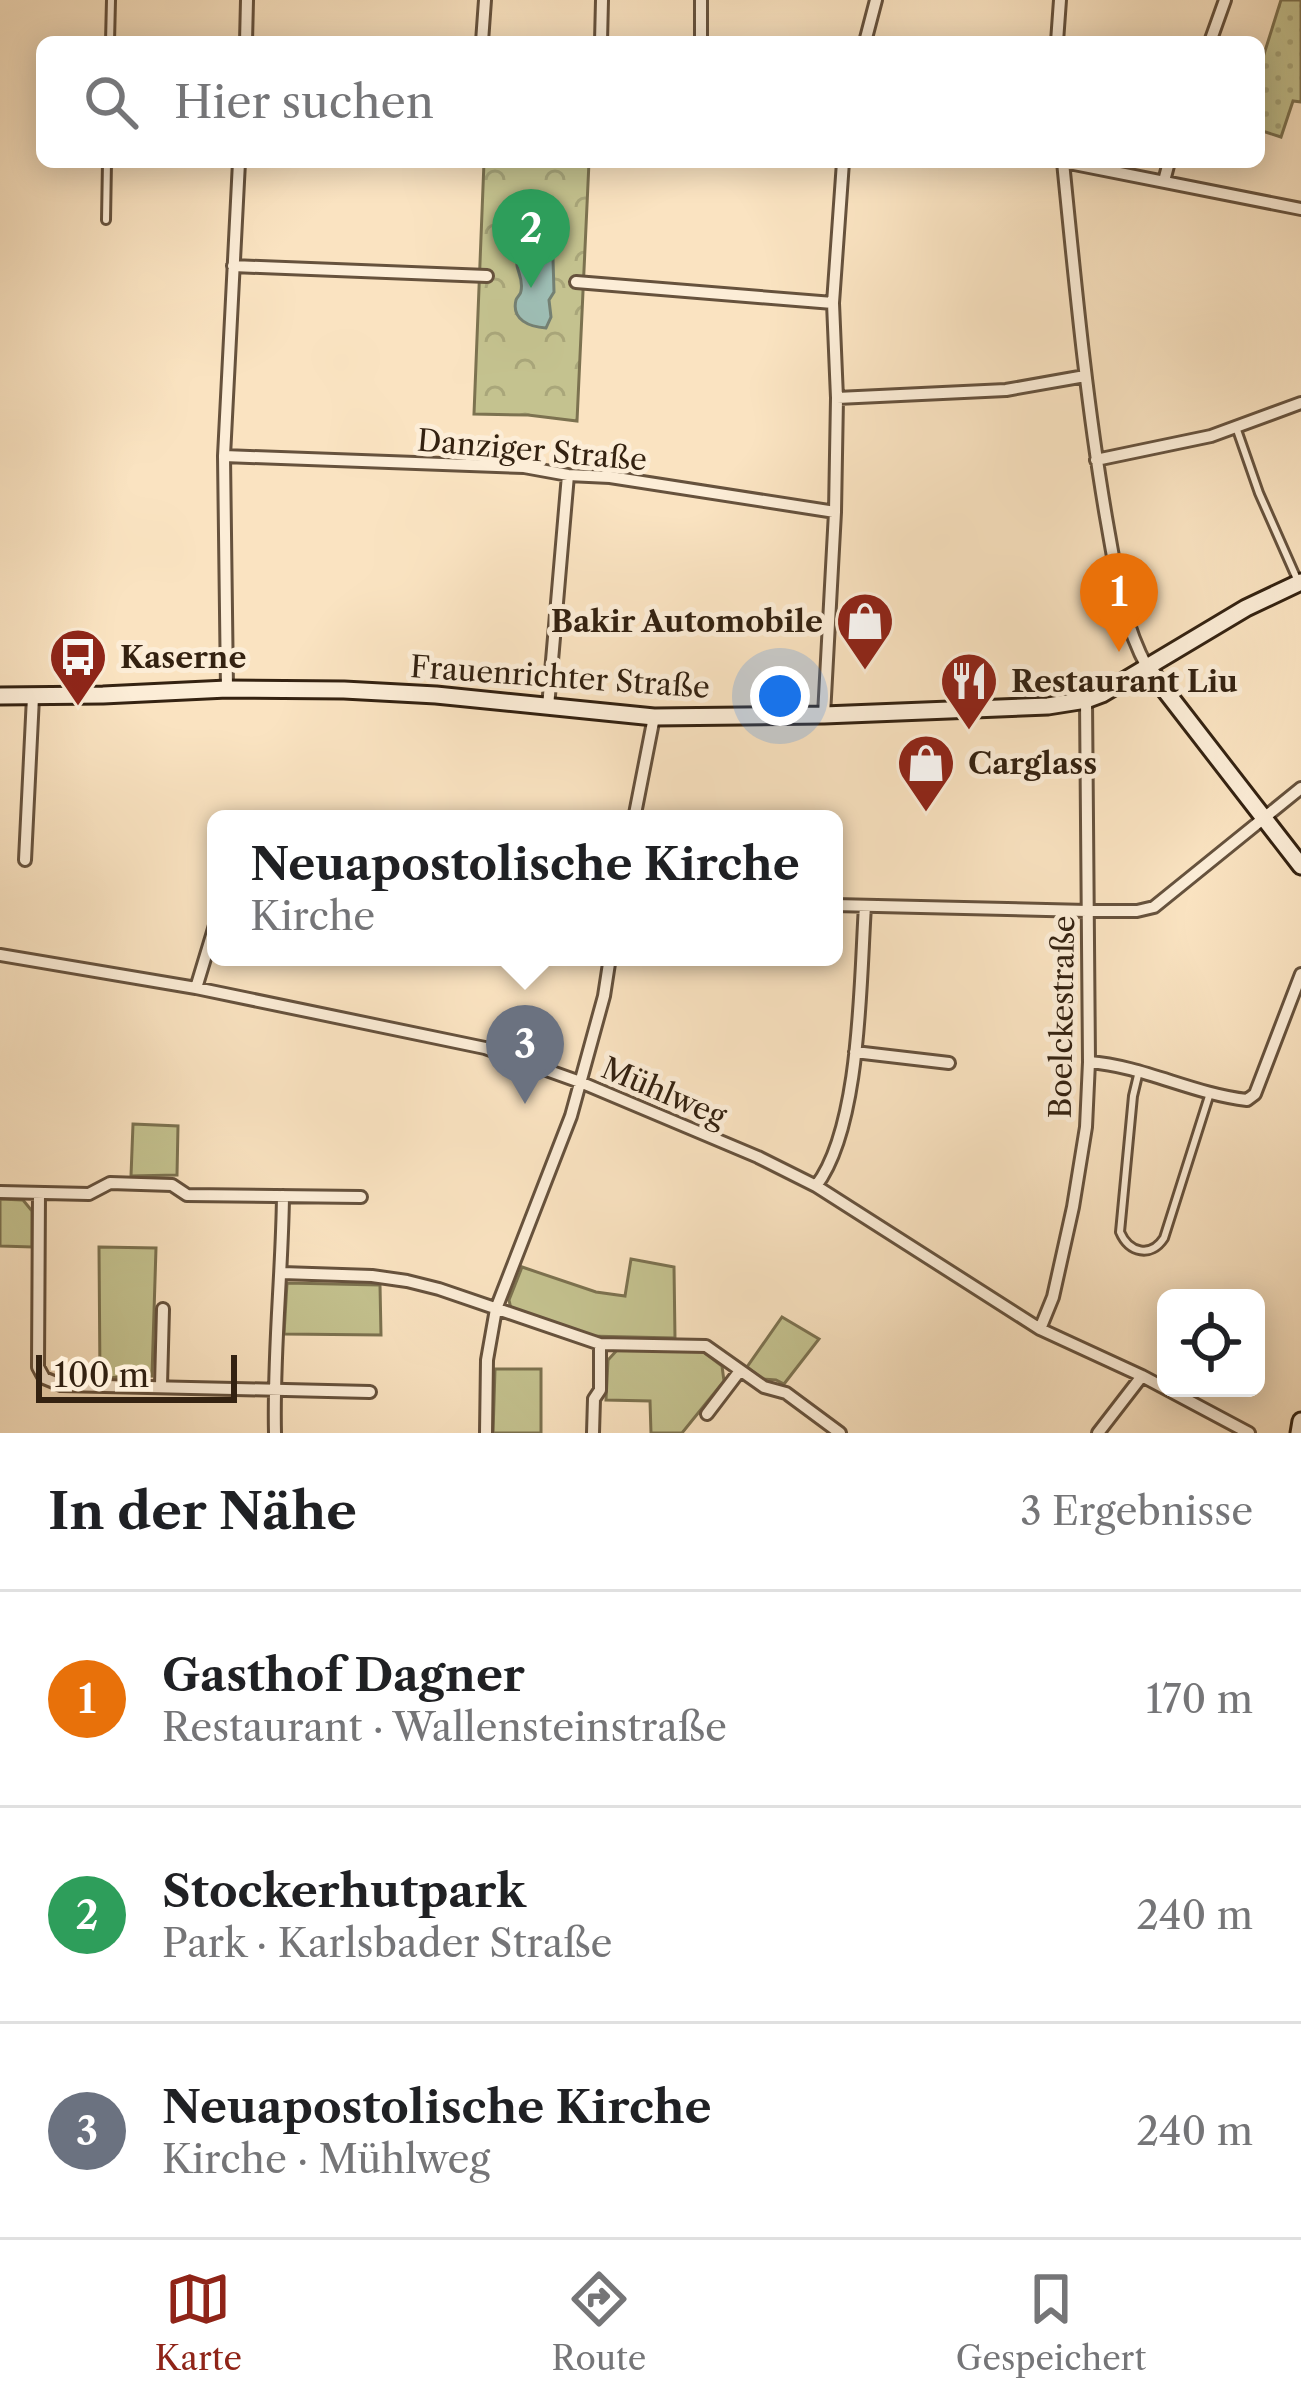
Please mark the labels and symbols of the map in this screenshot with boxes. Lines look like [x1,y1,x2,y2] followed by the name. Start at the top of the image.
[492,189,570,288] pin: 2
[416,422,648,478] street label: Danziger Straße
[1080,553,1158,652] pin: 1
[834,590,896,672] shop icon: Bakir Automobile
[551,603,823,640] place label: Bakir Automobile
[47,626,109,708] bus stop icon: Kaserne
[120,639,246,676] place label: Kaserne
[409,648,711,706] street label: Frauenrichter Straße
[938,650,1000,732] restaurant icon: Restaurant Liu
[1011,663,1238,700] place label: Restaurant Liu
[750,666,810,726] your location
[895,732,957,814] shop icon: Carglass
[968,745,1097,782] place label: Carglass
[1042,915,1082,1119] street label: Boelckestraße
[486,1005,564,1104] pin: 3
[596,1049,732,1135] street label: Mühlweg
[36,1349,237,1402] scale bar

